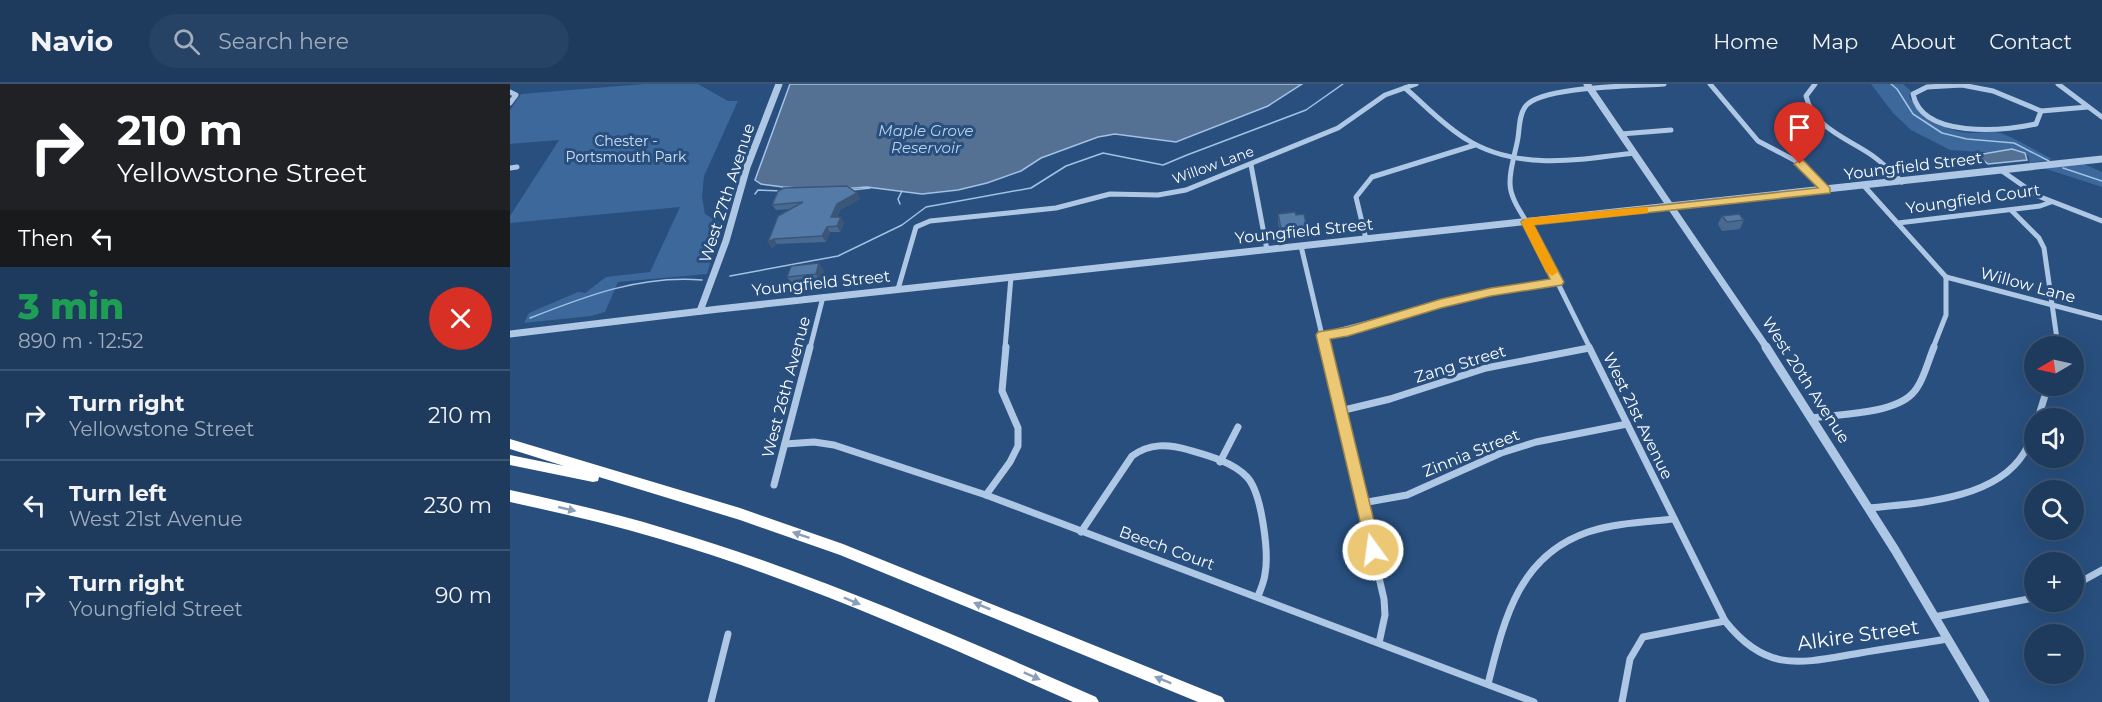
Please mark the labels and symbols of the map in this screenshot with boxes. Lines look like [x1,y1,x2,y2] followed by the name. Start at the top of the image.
[1774,102,1825,164] pin
[696,121,758,265] street label: West 27th Avenue
[878,121,974,157] water label: Maple Grove Reservoir
[566,132,687,166] park label: Chester - Portsmouth Park
[1170,142,1256,188] street label: Willow Lane
[1843,148,1984,184] street label: Youngfield Street
[1905,180,2042,218] street label: Youngfield Court
[1234,214,1375,248] street label: Youngfield Street
[1978,263,2078,307] street label: Willow Lane
[751,266,892,300] street label: Youngfield Street
[1758,313,1854,447] street label: West 20th Avenue
[758,314,814,460] street label: West 26th Avenue
[2024,336,2084,396] north arrow
[1412,341,1508,387] street label: Zang Street
[1599,349,1677,483] street label: West 21st Avenue
[1420,425,1523,481] street label: Zinnia Street
[558,504,576,514] one-way arrow
[1341,518,1405,582] position arrow
[1117,522,1218,574] street label: Beech Court
[792,530,810,540] one-way arrow
[844,596,862,606] one-way arrow
[973,601,991,611] one-way arrow
[1796,615,1920,655] street label: Alkire Street
[1023,672,1041,682] one-way arrow
[1154,675,1172,684] one-way arrow

